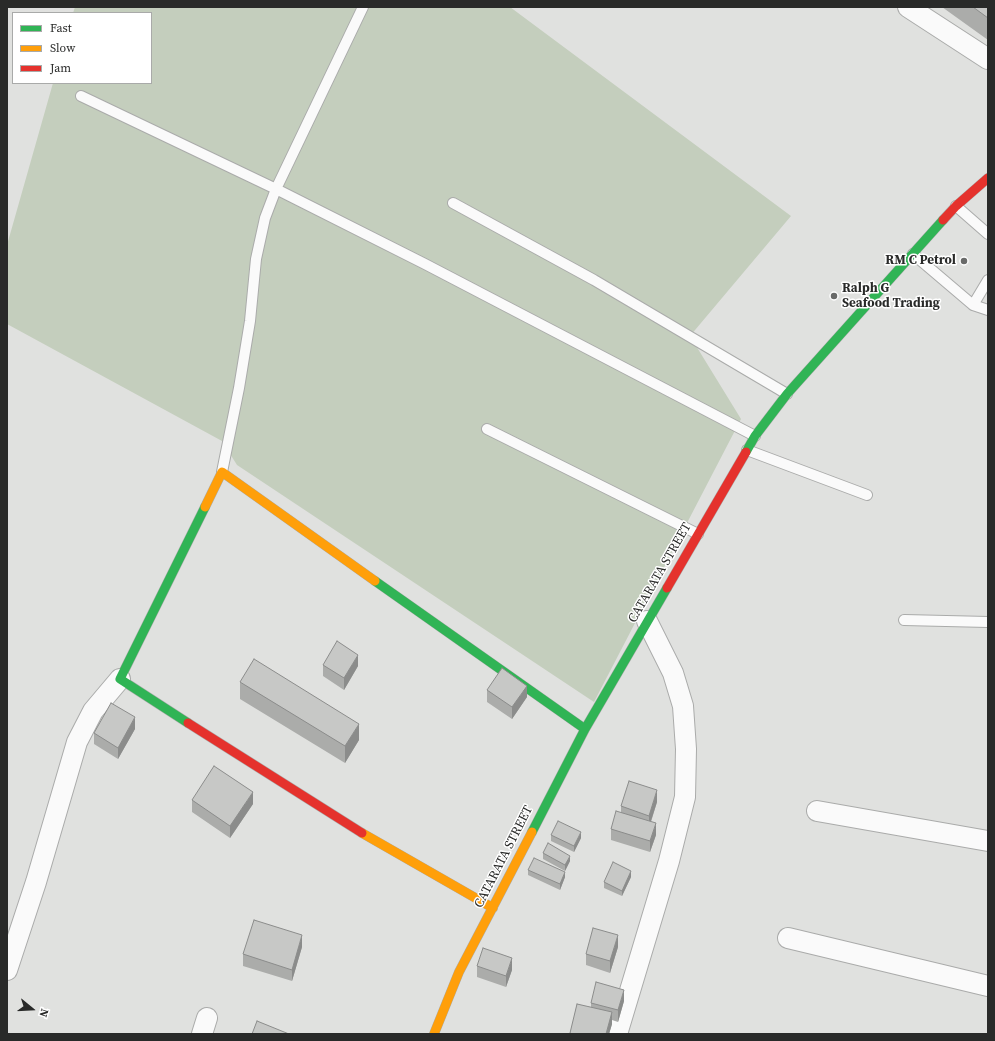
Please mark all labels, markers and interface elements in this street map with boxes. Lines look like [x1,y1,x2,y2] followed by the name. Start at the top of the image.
[12,12,152,84] legend
[50,20,72,36] text: Fast
[50,40,75,56] text: Slow
[50,60,71,76] text: Jam
[885,253,956,269] place label: RM C Petrol
[959,256,969,266] marker: RM C Petrol
[842,281,940,312] place label: Ralph G Seafood Trading
[829,291,839,301] marker: Ralph G Seafood Trading
[625,520,695,626] street label: CATARATA STREET
[471,803,537,911] street label: CATARATA STREET
[12,989,52,1029] north arrow
[36,1007,52,1019] text: N

